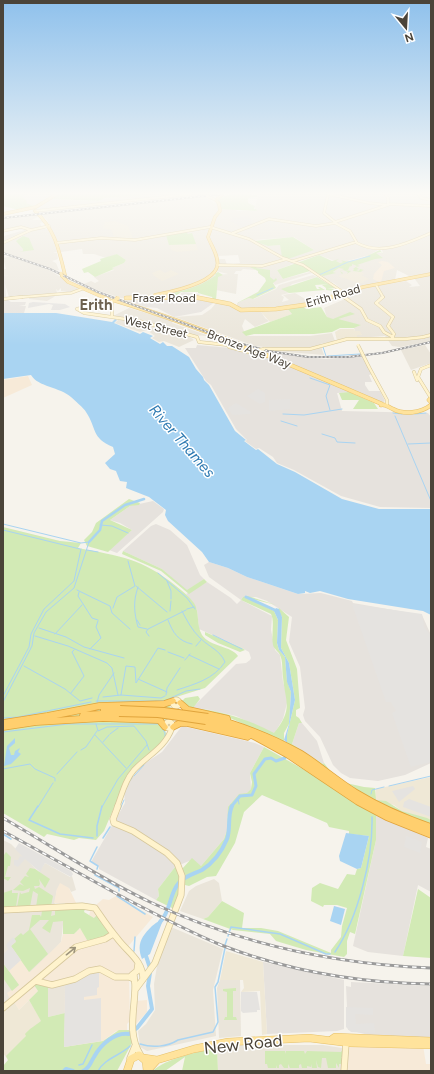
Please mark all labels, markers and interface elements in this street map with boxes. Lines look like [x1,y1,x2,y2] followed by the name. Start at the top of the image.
[386,8,426,48] north arrow
[403,30,415,45] text: N
[304,282,362,310] street label: Erith Road
[132,291,196,305] street label: Fraser Road
[79,296,113,314] district label: Erith
[123,313,189,341] street label: West Street
[205,327,293,372] street label: Bronze Age Way
[145,401,219,481] water label: River Thames
[65,947,76,956] one-way arrow
[203,1030,283,1058] street label: New Road

